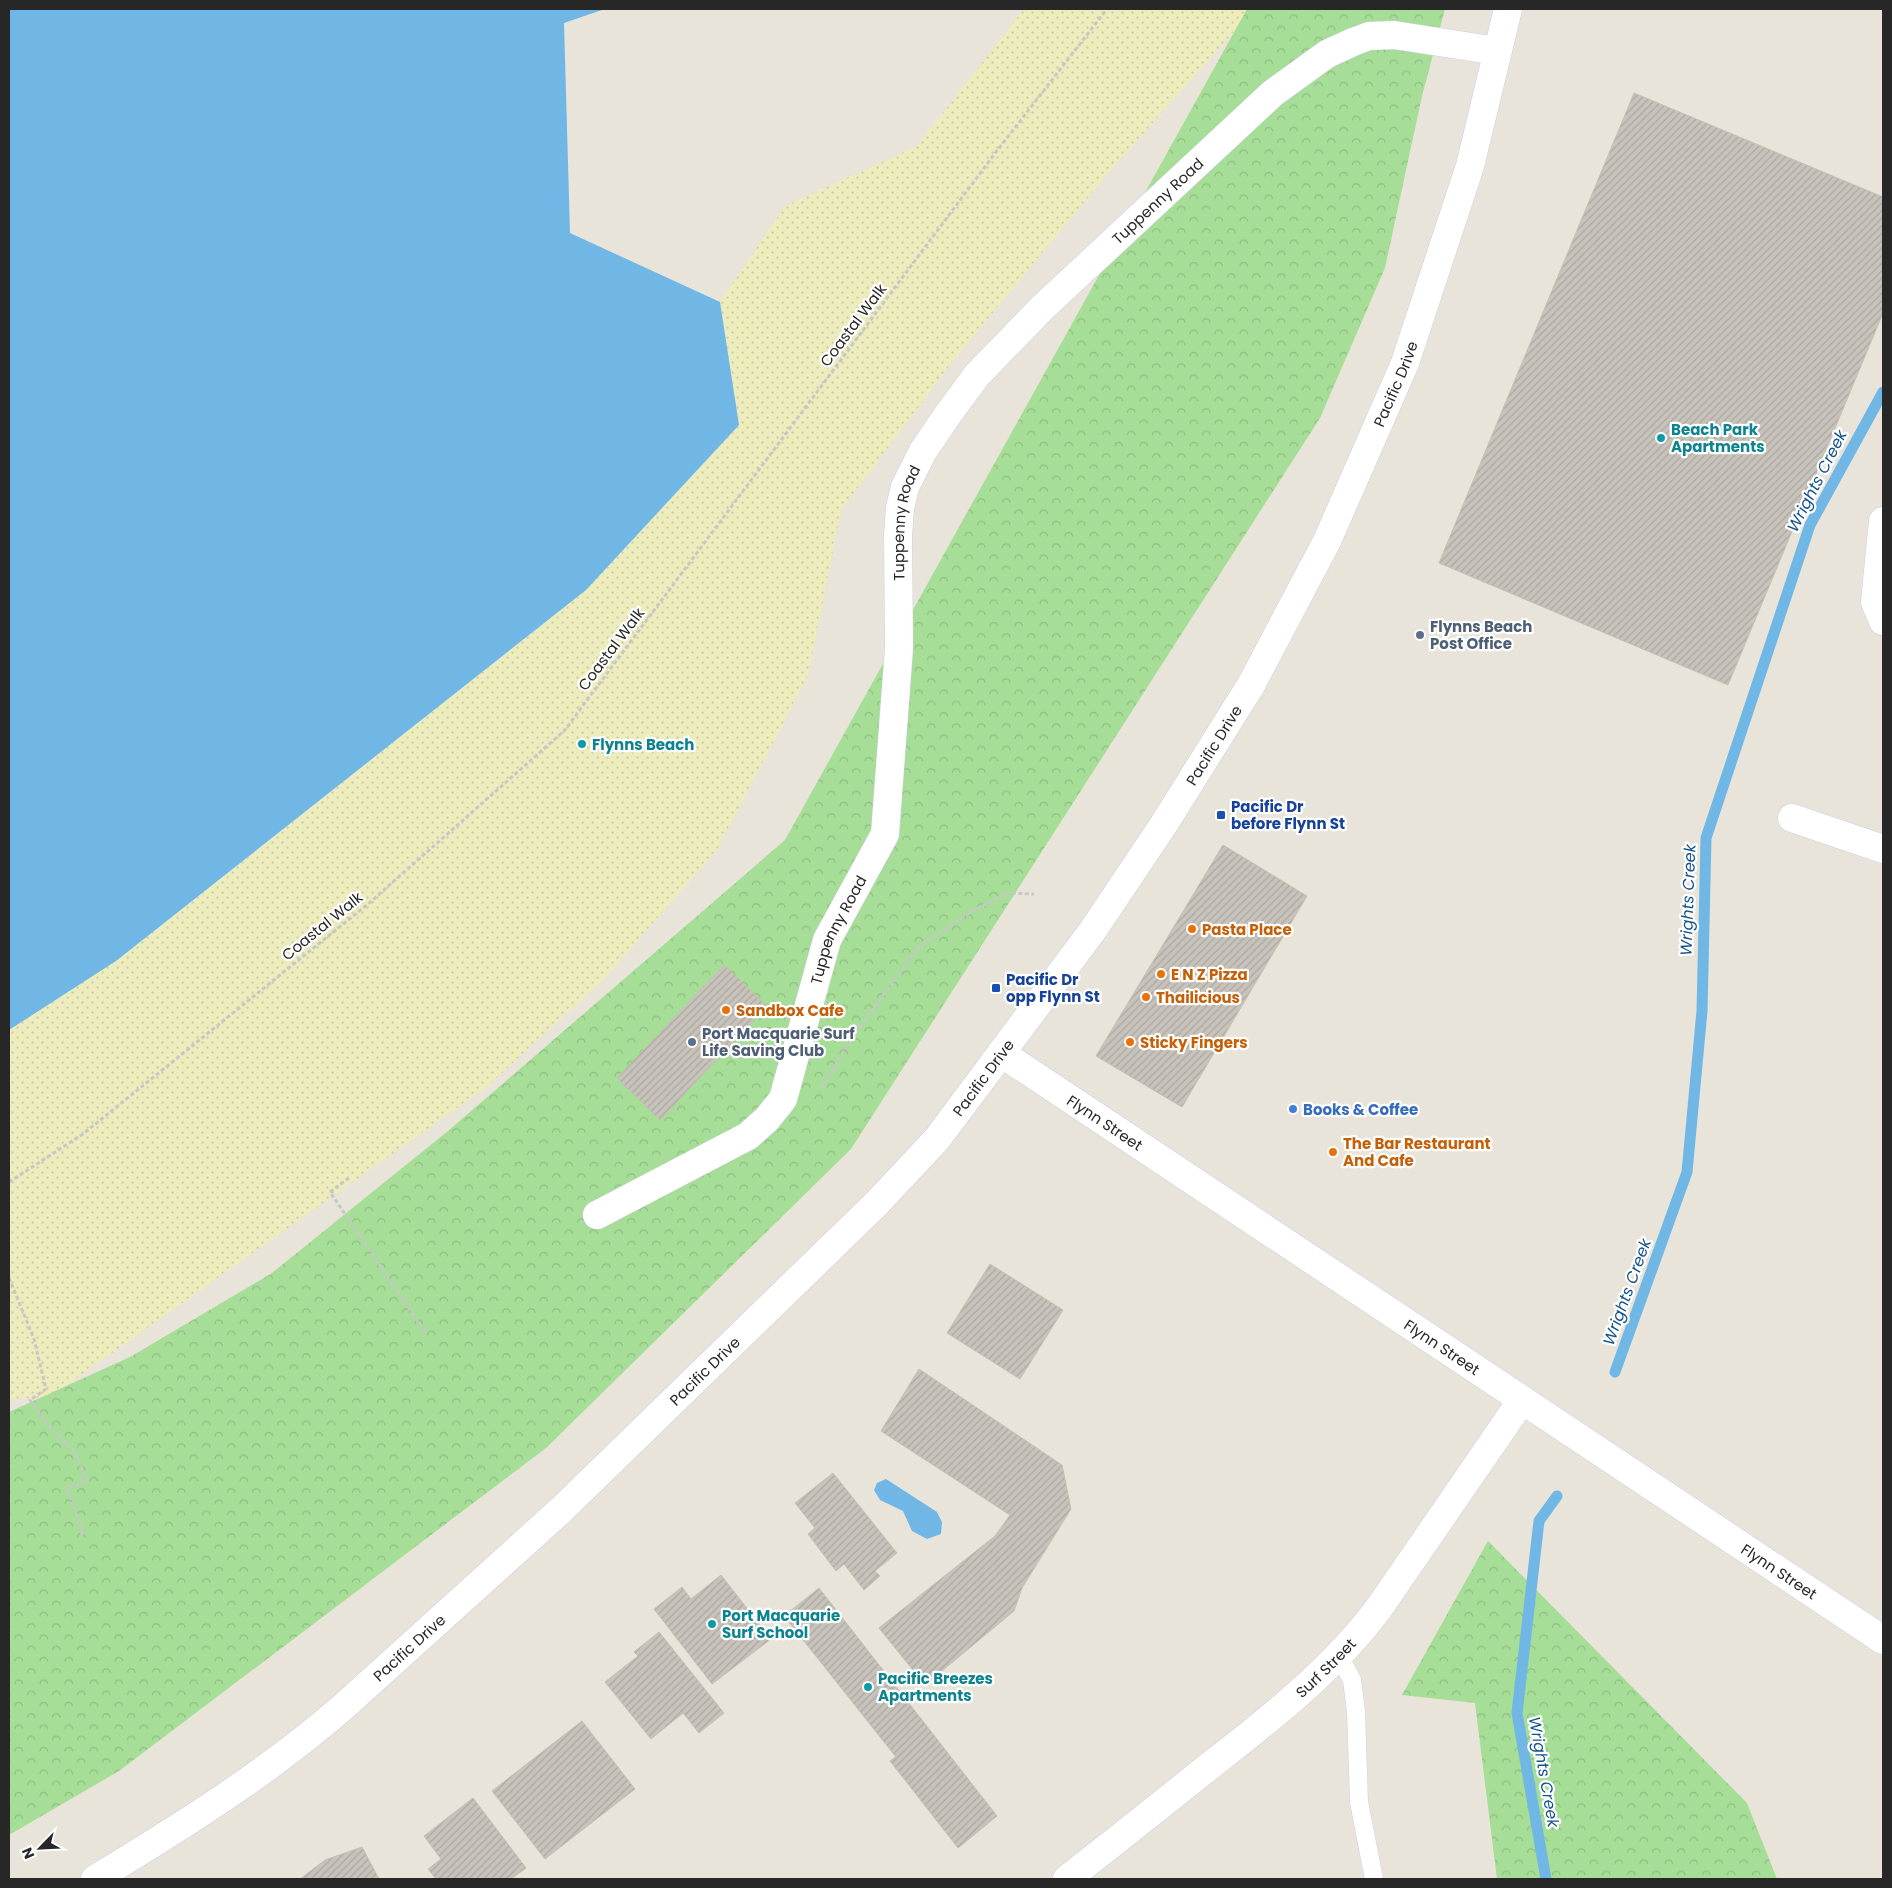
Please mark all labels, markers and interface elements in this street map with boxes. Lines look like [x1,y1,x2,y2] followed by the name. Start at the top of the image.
[1107,153,1208,248] street label: Tuppenny Road
[815,279,891,371] street label: Coastal Walk
[1368,338,1422,430] street label: Pacific Drive
[1671,419,1765,457] place label: Beach Park Apartments
[1781,425,1853,536] water label: Wrights Creek
[1655,432,1667,444] marker: Beach Park Apartments
[887,461,925,581] street label: Tuppenny Road
[573,603,649,695] street label: Coastal Walk
[1430,616,1532,654] place label: Flynns Beach Post Office
[1414,629,1426,641] marker: Flynns Beach Post Office
[1180,701,1247,789] street label: Pacific Drive
[592,734,694,755] place label: Flynns Beach
[576,738,588,750] marker: Flynns Beach
[1231,796,1345,834] place label: Pacific Dr before Flynn St
[1215,809,1227,821] marker: Pacific Dr before Flynn St
[1675,843,1701,956] water label: Wrights Creek
[805,871,871,987] street label: Tuppenny Road
[277,887,367,965] street label: Coastal Walk
[1202,919,1292,940] place label: Pasta Place
[1186,923,1198,935] marker: Pasta Place
[1171,964,1248,985] place label: E N Z Pizza
[1155,968,1167,980] marker: E N Z Pizza
[1006,969,1100,1007] place label: Pacific Dr opp Flynn St
[990,982,1002,994] marker: Pacific Dr opp Flynn St
[1156,987,1240,1008] place label: Thailicious
[1140,991,1152,1003] marker: Thailicious
[736,1000,844,1021] place label: Sandbox Cafe
[720,1004,732,1016] marker: Sandbox Cafe
[702,1023,855,1061] place label: Port Macquarie Surf Life Saving Club
[1140,1032,1248,1053] place label: Sticky Fingers
[947,1035,1019,1120] street label: Pacific Drive
[686,1036,698,1048] marker: Port Macquarie Surf Life Saving Club
[1124,1036,1136,1048] marker: Sticky Fingers
[1063,1089,1147,1155] street label: Flynn Street
[1303,1099,1418,1120] place label: Books & Coffee
[1287,1103,1299,1115] marker: Books & Coffee
[1343,1133,1491,1171] place label: The Bar Restaurant And Cafe
[1327,1146,1339,1158] marker: The Bar Restaurant And Cafe
[1597,1235,1657,1349] water label: Wrights Creek
[1400,1314,1484,1379] street label: Flynn Street
[664,1331,744,1410] street label: Pacific Drive
[1737,1538,1821,1604] street label: Flynn Street
[722,1605,840,1643] place label: Port Macquarie Surf School
[368,1609,450,1686] street label: Pacific Drive
[706,1618,718,1630] marker: Port Macquarie Surf School
[1291,1633,1360,1702] street label: Surf Street
[878,1668,993,1706] place label: Pacific Breezes Apartments
[862,1681,874,1693] marker: Pacific Breezes Apartments
[1523,1715,1565,1830] water label: Wrights Creek
[15,1823,65,1873] north arrow
[17,1844,39,1862] text: N

